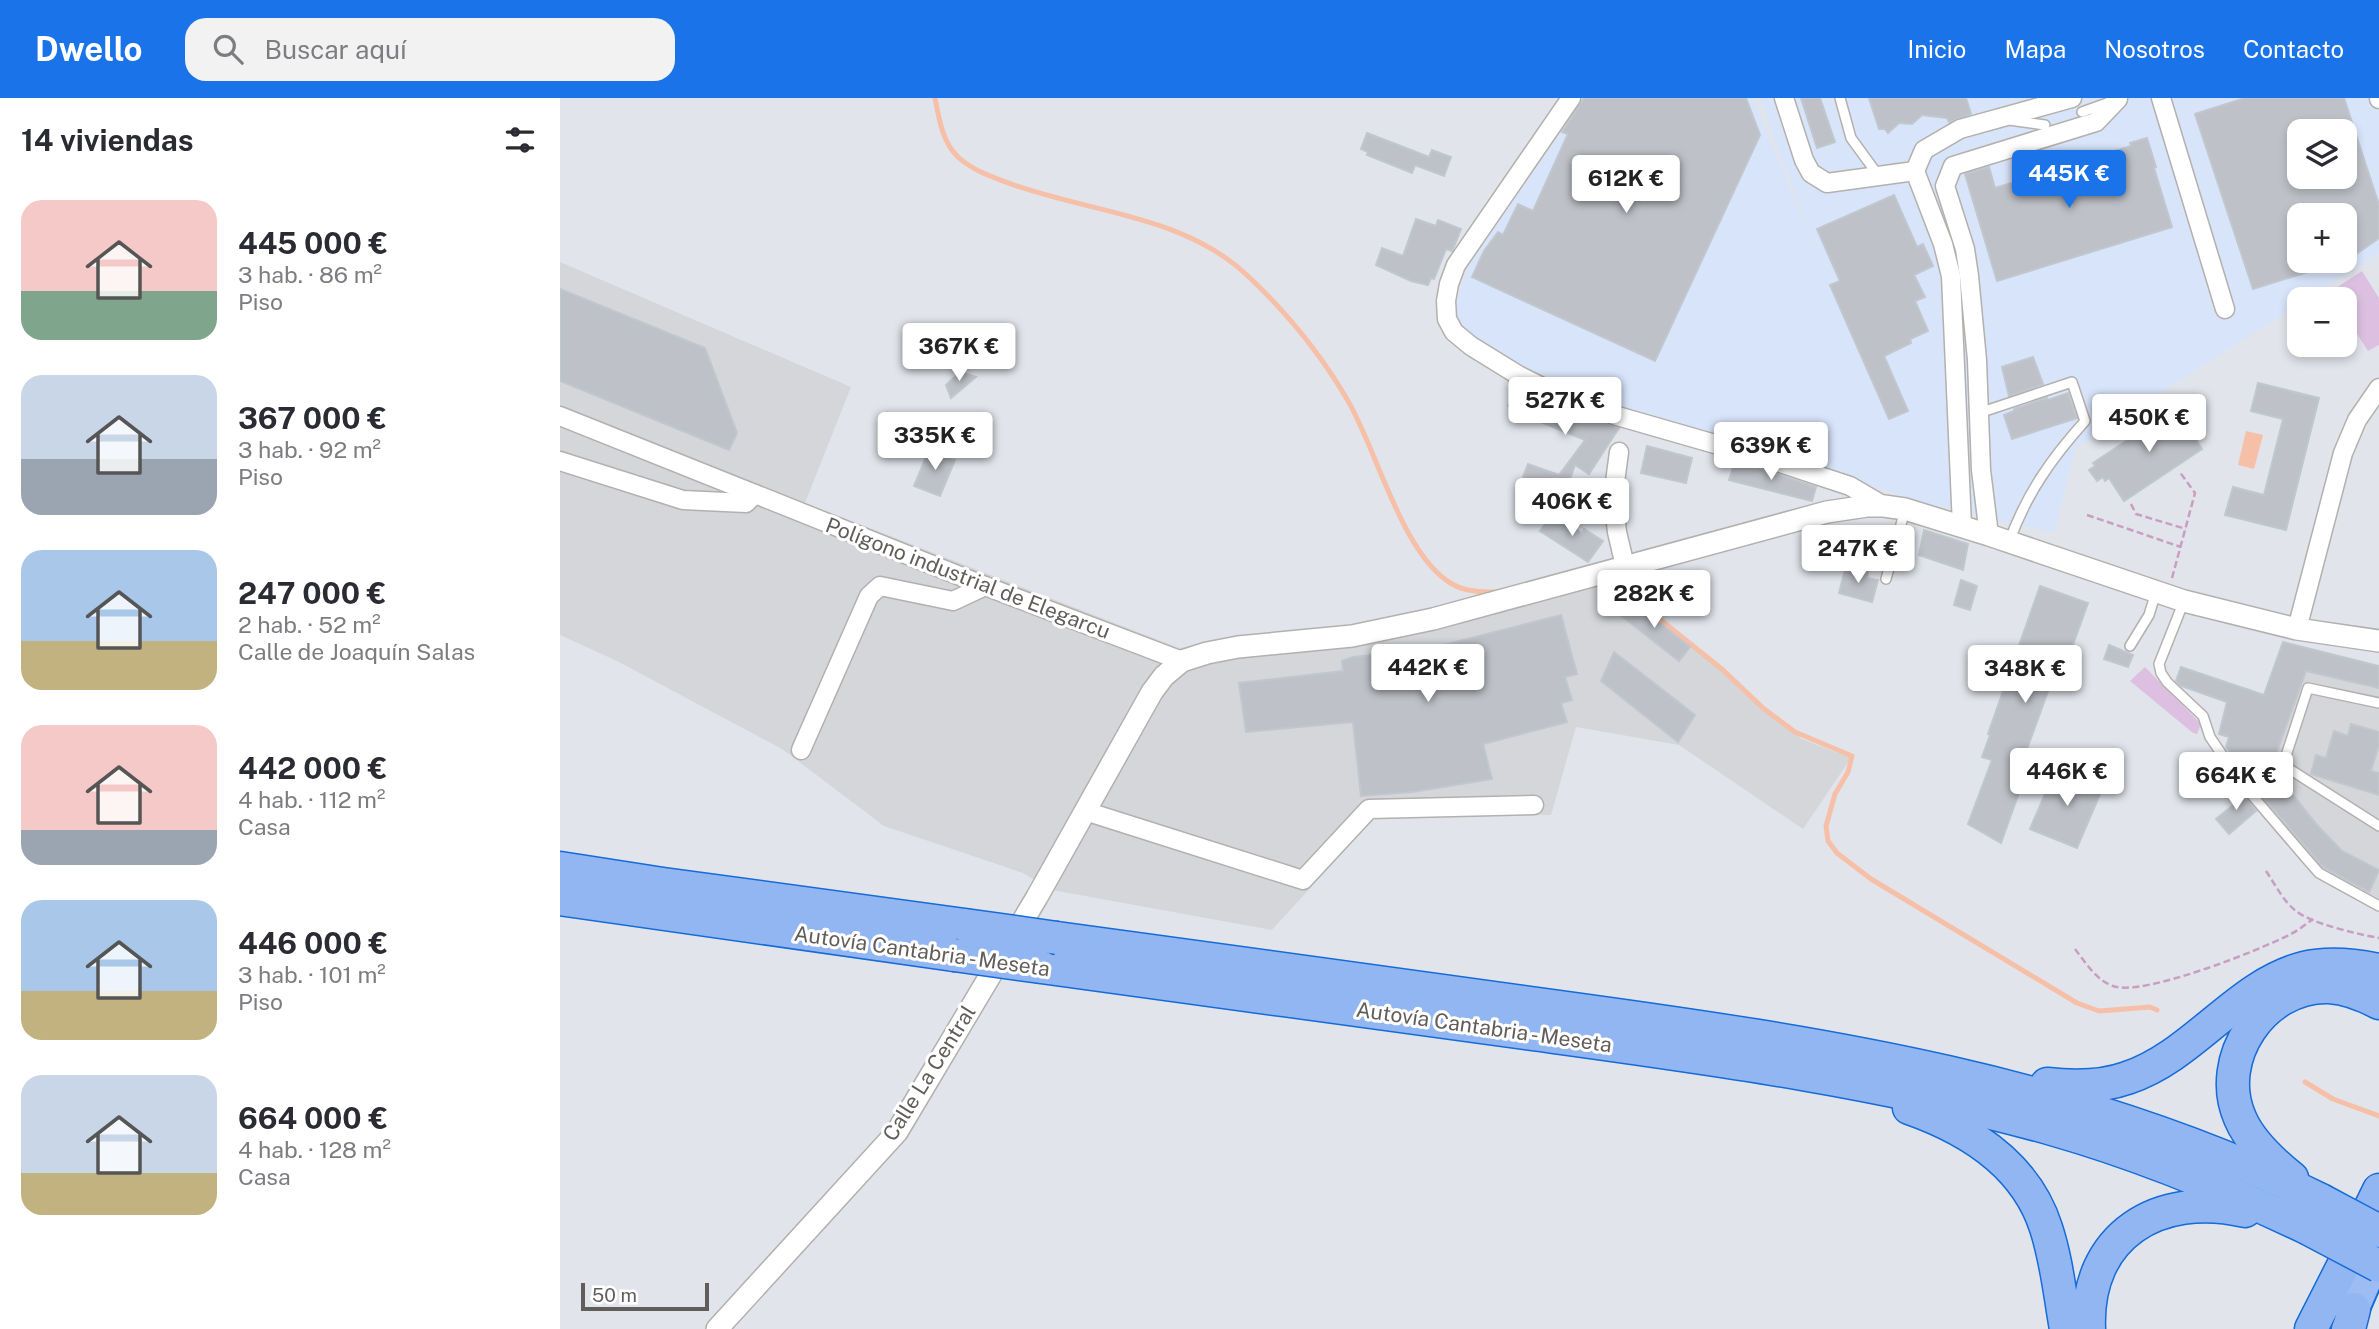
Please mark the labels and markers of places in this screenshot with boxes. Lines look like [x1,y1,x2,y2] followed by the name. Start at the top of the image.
[2012,150,2126,210] pin: 445K €
[1569,156,1683,215] pin: 612K €
[902,324,1016,383] pin: 367K €
[1508,378,1622,437] pin: 527K €
[2092,394,2206,454] pin: 450K €
[878,412,992,472] pin: 335K €
[1714,422,1828,482] pin: 639K €
[1515,478,1629,538] pin: 406K €
[1801,526,1915,585] pin: 247K €
[1597,570,1711,630] pin: 282K €
[1371,644,1485,704] pin: 442K €
[1968,646,2082,705] pin: 348K €
[2010,748,2124,808] pin: 446K €
[2179,752,2293,812] pin: 664K €

